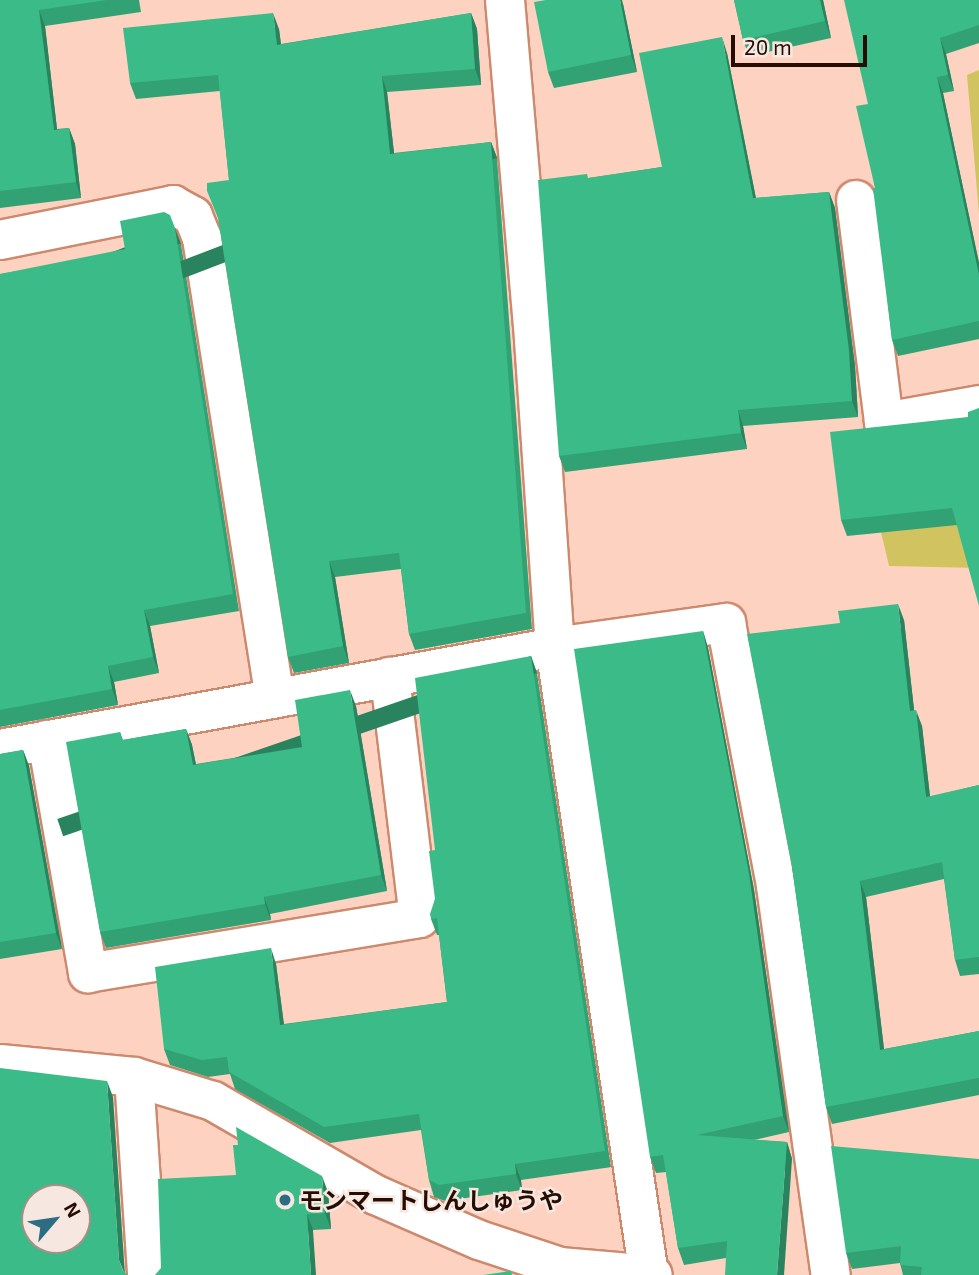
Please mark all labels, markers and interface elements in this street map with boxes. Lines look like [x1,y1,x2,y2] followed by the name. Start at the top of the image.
[734,21,870,65] scale bar
[744,34,792,59] text: 20 m
[21,1184,91,1254] north arrow
[299,1186,563,1214] place label: モンマートしんしゅうや
[277,1192,293,1208] marker: モンマートしんしゅうや
[60,1198,86,1221] text: N

